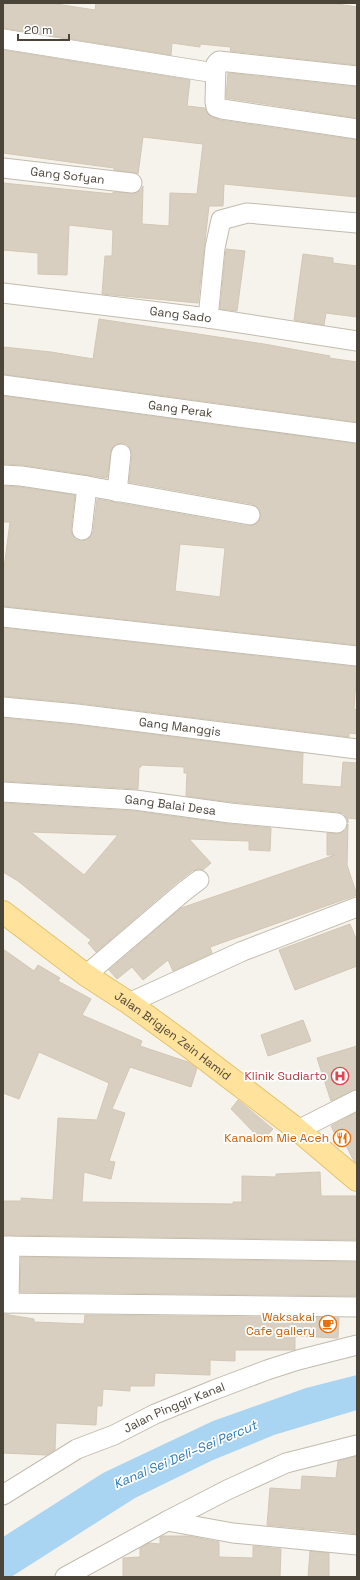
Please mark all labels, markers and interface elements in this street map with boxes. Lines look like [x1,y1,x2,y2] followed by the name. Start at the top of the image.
[18,16,69,42] scale bar
[24,22,52,38] text: 20 m
[30,163,105,188] street label: Gang Sofyan
[149,303,213,326] street label: Gang Sado
[147,397,214,421] street label: Gang Perak
[138,714,222,740] street label: Gang Manggis
[124,791,217,819] street label: Gang Balai Desa
[111,988,234,1084] street label: Jalan Brigjen Zein Hamid
[330,1066,350,1086] hospital icon: Klinik Sudiarto
[244,1068,327,1084] place label: Klinik Sudiarto
[332,1128,352,1148] restaurant icon: Kanalom Mie Aceh
[224,1130,329,1146] place label: Kanalom Mie Aceh
[246,1309,315,1339] place label: Waksakai Cafe gallery
[318,1314,338,1334] cafe icon: Waksakai Cafe gallery
[121,1379,227,1437] street label: Jalan Pinggir Kanal
[111,1416,260,1492] water label: Kanal Sei Deli–Sei Percut

